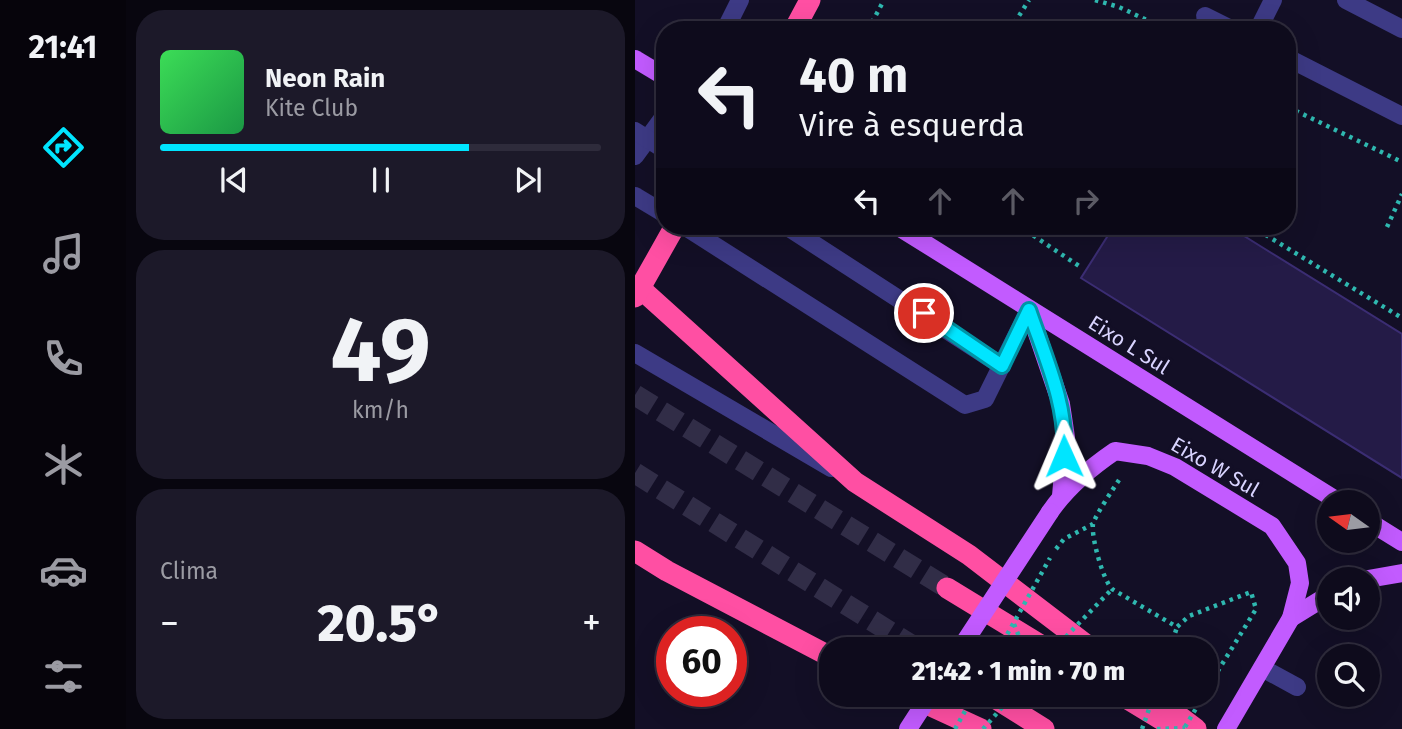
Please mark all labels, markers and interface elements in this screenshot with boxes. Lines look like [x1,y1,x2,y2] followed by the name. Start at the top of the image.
[29,28,97,66] text: 21:41
[799,46,908,105] text: 40 m
[684,49,775,140] icon: left
[265,63,385,94] text: Neon Rain
[265,94,358,122] text: Kite Club
[799,106,1025,144] text: Vire à esquerda
[39,123,88,172] icon: directions
[215,161,253,199] icon: previous
[362,161,400,199] icon: pause
[509,161,547,199] icon: next
[848,182,886,220] icon: left
[921,182,959,220] icon: ahead
[994,182,1032,220] icon: ahead
[1067,182,1105,220] icon: right
[39,229,88,278] icon: music
[894,283,954,343] pin
[905,294,943,332] icon: arrive
[330,296,431,405] text: 49
[1084,310,1174,380] street label: Eixo L Sul
[39,334,88,383] icon: phone
[352,396,409,424] text: km/h
[1027,419,1101,493] position arrow
[1166,431,1264,503] street label: Eixo W Sul
[39,440,88,489] icon: climate
[1317,490,1381,553] north arrow
[1317,490,1380,707] map controls
[39,546,88,595] icon: car
[160,557,218,585] text: Clima
[1317,567,1380,630] button: sound
[318,592,444,655] text: 20.5°
[160,600,179,646] text: −
[582,600,601,646] text: +
[656,616,747,707] speed limit sign: 60
[1317,644,1380,707] button: search
[39,652,88,701] icon: filters
[912,656,1125,687] text: 21:42 · 1 min · 70 m

